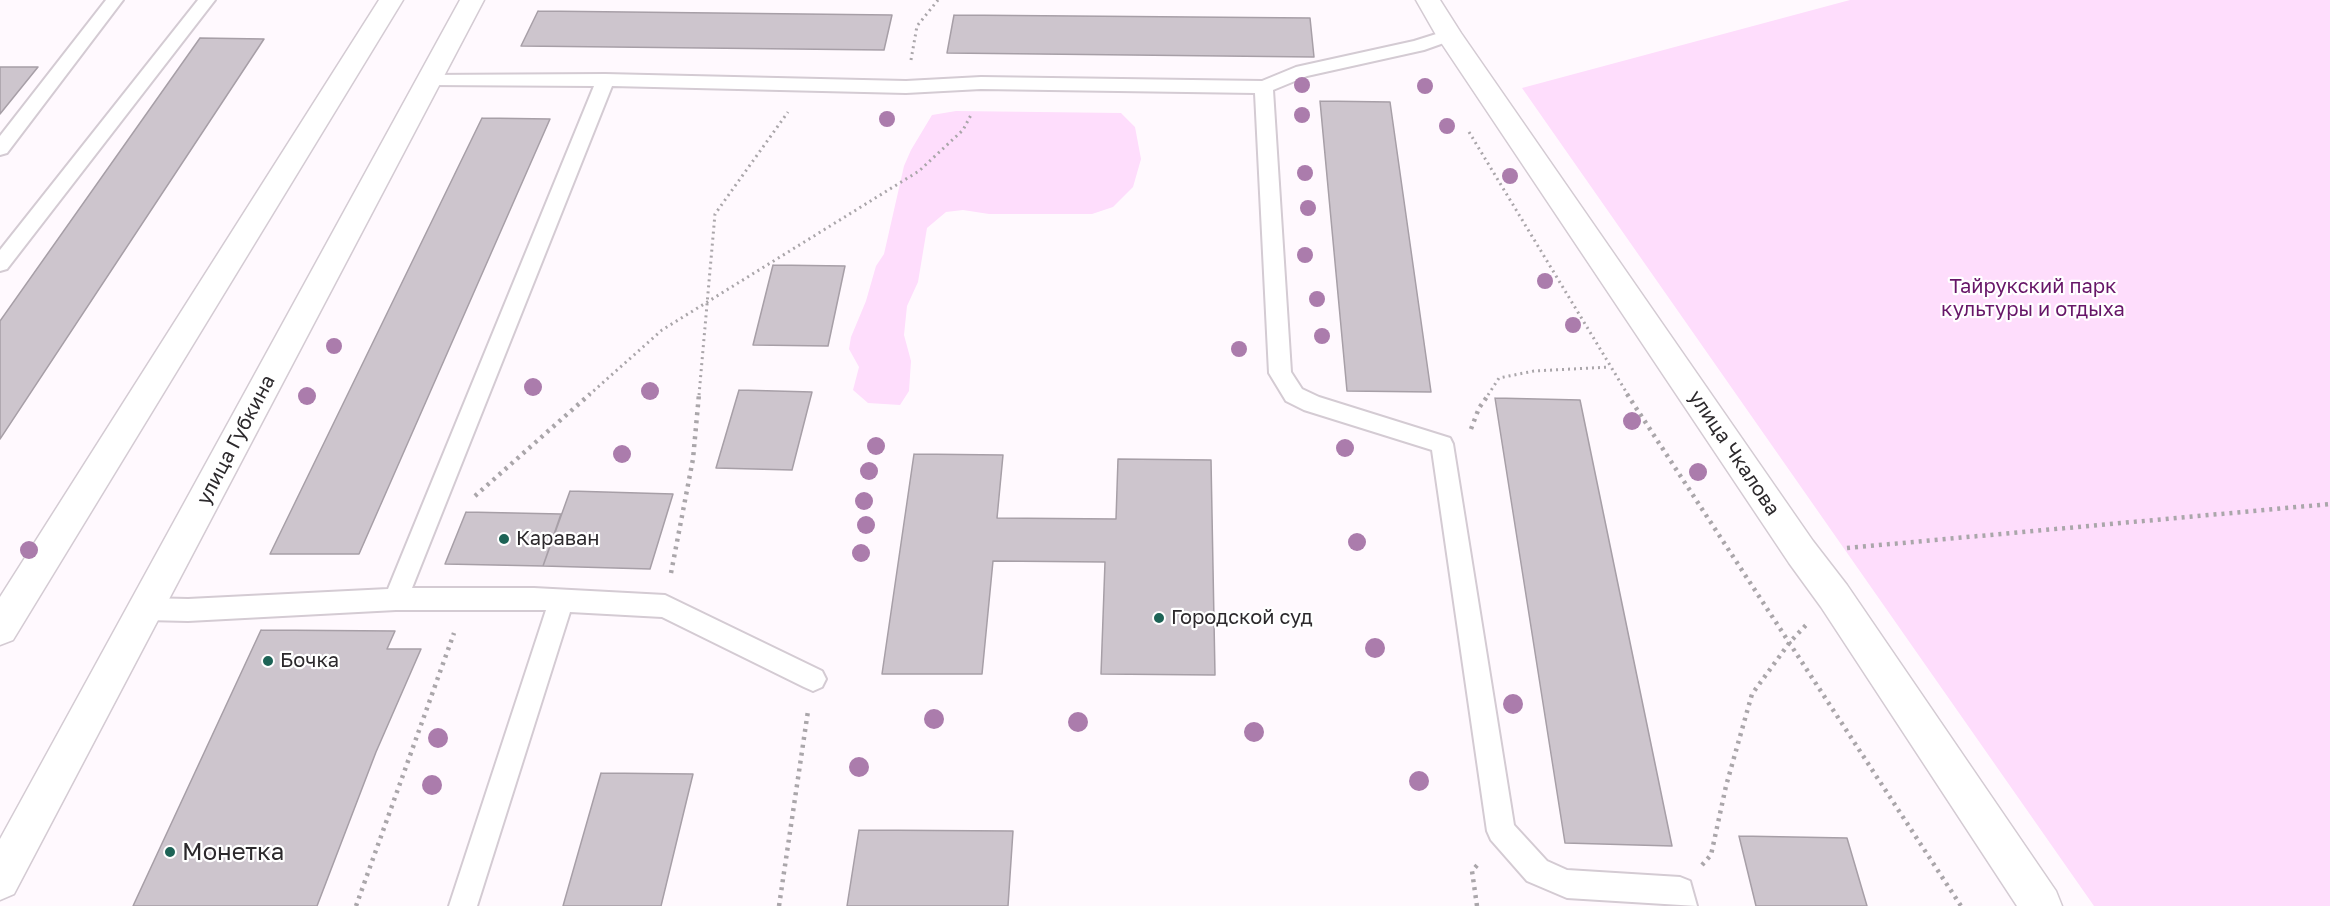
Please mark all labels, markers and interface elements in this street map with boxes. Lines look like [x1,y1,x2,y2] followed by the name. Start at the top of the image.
[1941,275,2125,322] park label: Тайрукский парк культуры и отдыха
[192,371,280,509] street label: улица Губкина
[1683,386,1785,520] street label: улица Чкалова
[516,527,599,551] place label: Караван
[497,532,511,546] marker: Караван
[1171,606,1313,630] place label: Городской суд
[1152,611,1166,625] marker: Городской суд
[280,649,339,673] place label: Бочка
[261,654,275,668] marker: Бочка
[182,838,284,866] place label: Монетка
[163,845,177,859] marker: Монетка

